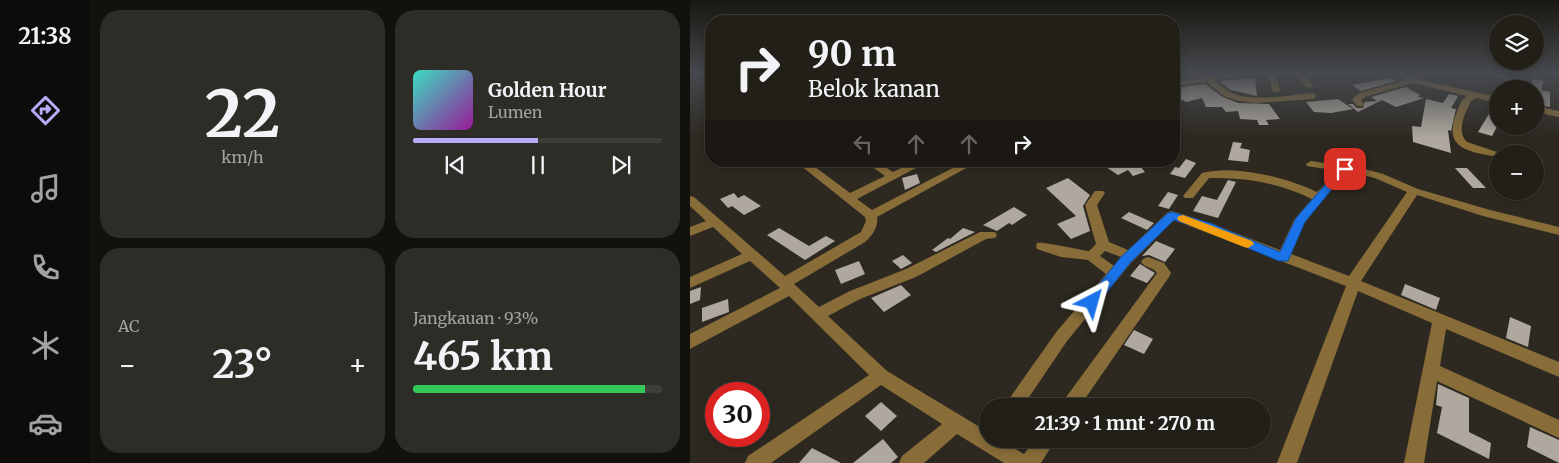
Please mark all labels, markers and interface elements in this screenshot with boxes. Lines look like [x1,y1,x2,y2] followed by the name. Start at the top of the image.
[1489,15,1544,200] map controls
[1489,15,1544,70] button: layers
[18,22,72,50] text: 21:38
[808,32,896,76] text: 90 m
[725,35,790,100] icon: right
[205,73,280,155] text: 22
[808,75,940,103] text: Belok kanan
[488,78,607,102] text: Golden Hour
[1489,80,1544,135] button: +
[28,93,63,128] icon: directions
[488,102,542,122] text: Lumen
[849,130,877,158] icon: left
[902,130,930,158] icon: ahead
[955,130,983,158] icon: ahead
[1008,130,1036,158] icon: right
[1489,145,1544,200] button: −
[221,147,264,167] text: km/h
[1324,148,1366,190] pin
[441,151,469,179] icon: previous
[524,151,552,179] icon: pause
[607,151,635,179] icon: next
[1331,155,1359,183] icon: arrive
[28,171,63,206] icon: music
[28,250,63,285] icon: phone
[1065,275,1117,327] position arrow
[413,308,538,328] text: Jangkauan · 93%
[118,316,140,336] text: AC
[28,328,63,363] icon: climate
[413,333,553,380] text: 465 km
[212,341,273,388] text: 23°
[118,347,137,383] text: −
[348,347,367,383] text: +
[705,382,770,447] speed limit sign: 30
[28,406,63,441] icon: car
[1035,411,1215,435] text: 21:39 · 1 mnt · 270 m

